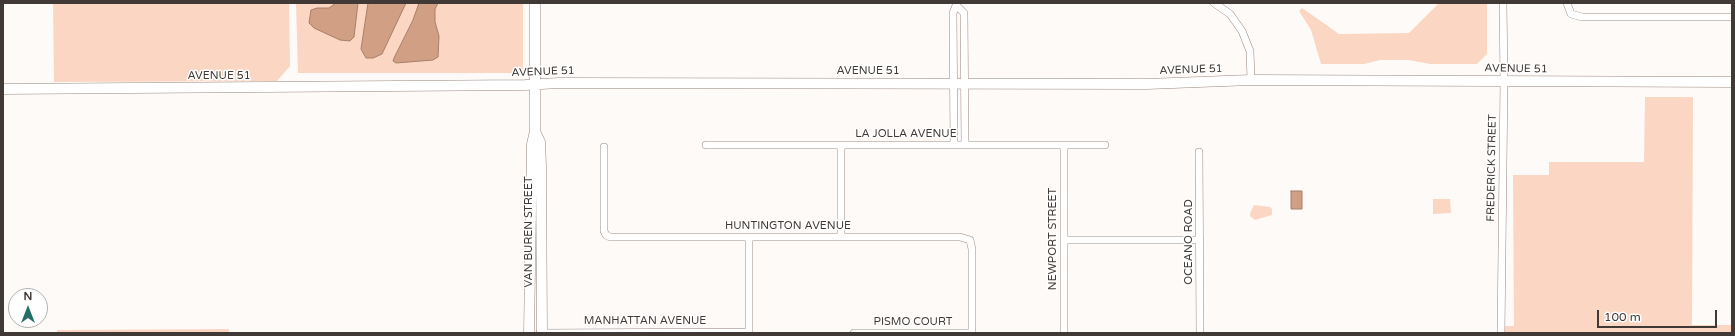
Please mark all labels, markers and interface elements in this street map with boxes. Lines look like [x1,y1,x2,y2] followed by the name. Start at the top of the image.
[1159,62,1223,78] street label: AVENUE 51
[1484,62,1548,76] street label: AVENUE 51
[511,64,575,80] street label: AVENUE 51
[836,64,900,78] street label: AVENUE 51
[187,69,251,83] street label: AVENUE 51
[1484,114,1500,222] street label: FREDERICK STREET
[855,127,957,141] street label: LA JOLLA AVENUE
[522,176,536,288] street label: VAN BUREN STREET
[1046,188,1060,290] street label: NEWPORT STREET
[1182,199,1196,285] street label: OCEANO ROAD
[725,219,851,233] street label: HUNTINGTON AVENUE
[8,288,48,328] north arrow
[24,290,32,303] text: N
[1599,302,1719,328] scale bar
[1604,310,1641,324] text: 100 m
[584,314,706,328] street label: MANHATTAN AVENUE
[874,315,952,329] street label: PISMO COURT

